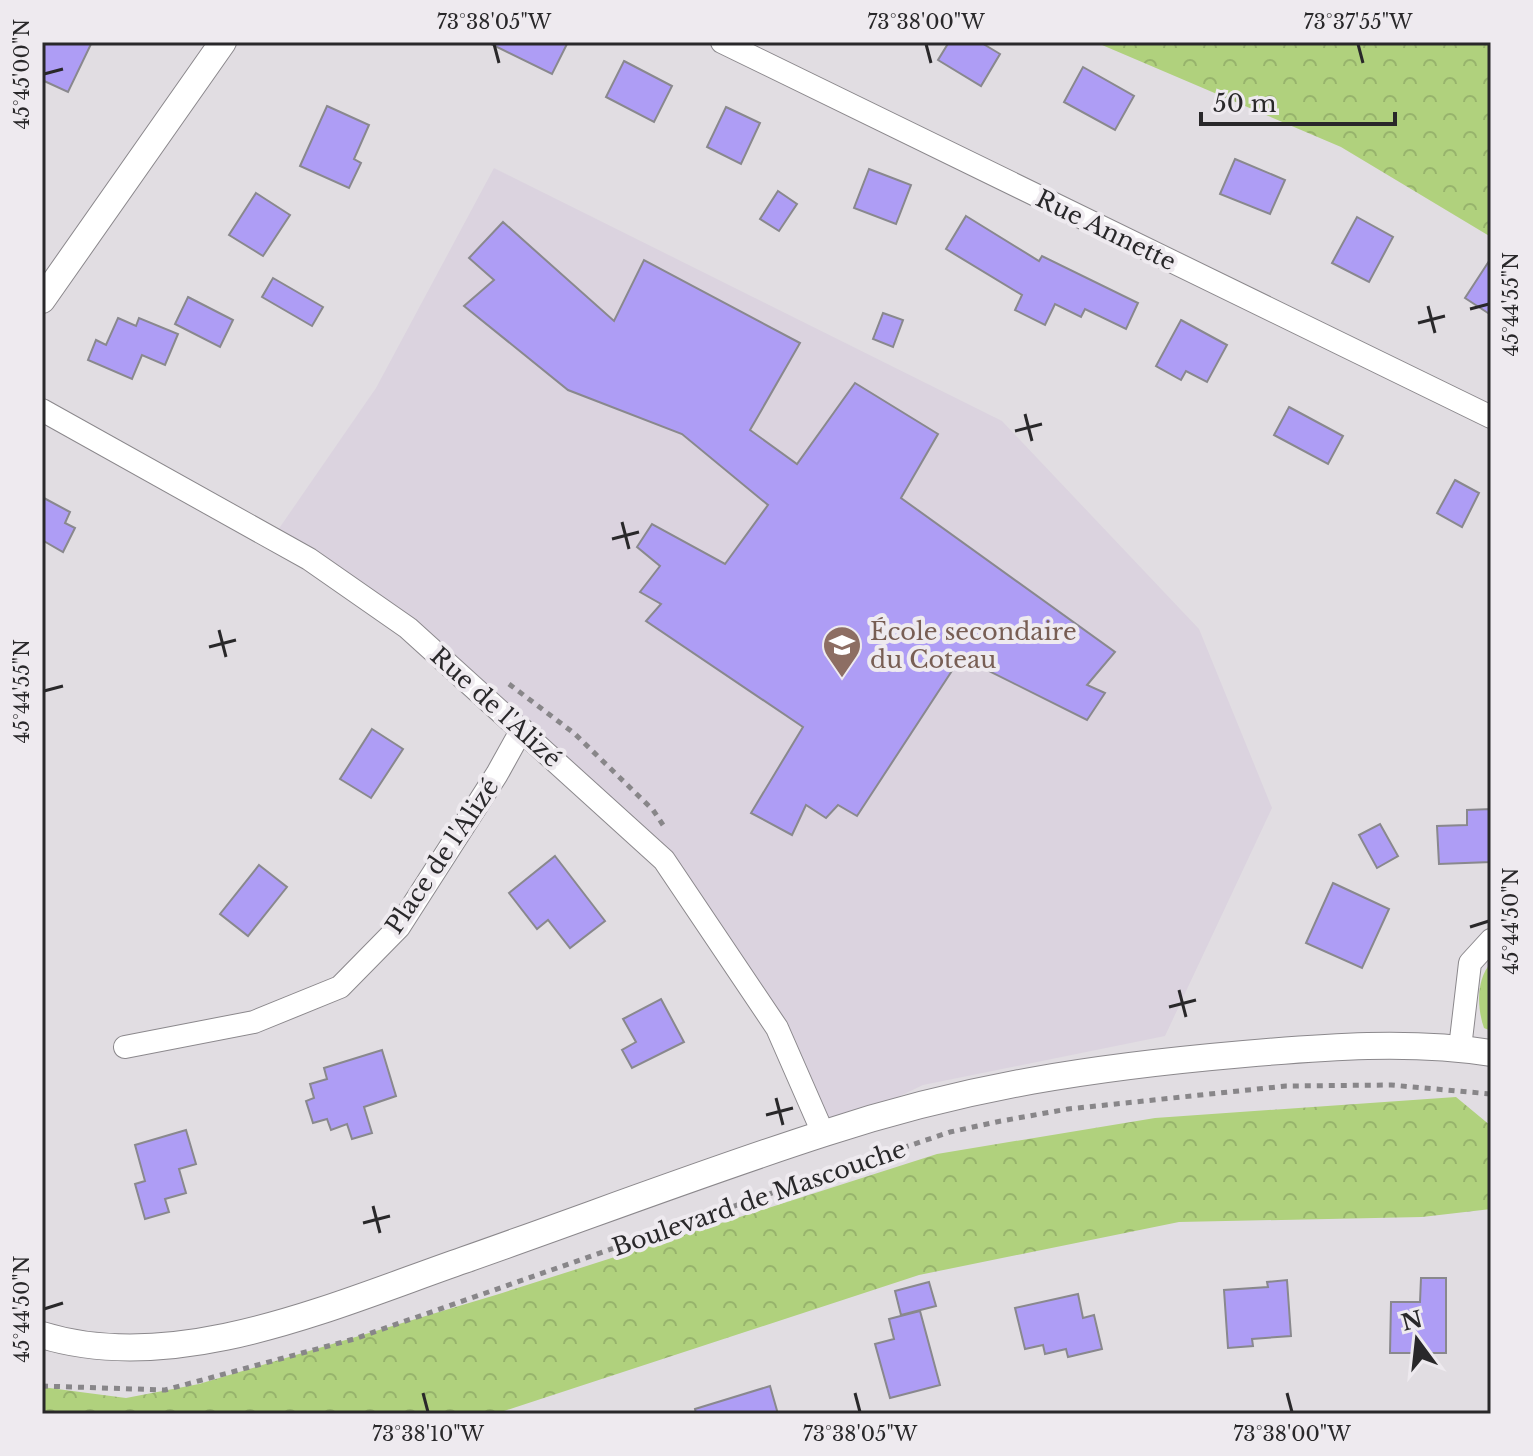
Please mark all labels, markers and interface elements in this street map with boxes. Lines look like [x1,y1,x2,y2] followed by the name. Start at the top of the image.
[437,10,552,34] text: 73°38'05"W
[867,10,985,34] text: 73°38'00"W
[1303,10,1413,34] text: 73°37'55"W
[10,19,34,129] text: 45°45'00"N
[1201,76,1395,126] scale bar
[1213,89,1277,118] text: 50 m
[1031,184,1181,276] street label: Rue Annette
[1499,252,1523,356] text: 45°44'55"N
[870,617,1077,674] place label: École secondaire du Coteau
[821,624,863,679] school or university icon: École secondaire du Coteau
[10,639,34,743] text: 45°44'55"N
[425,641,567,773] street label: Rue de l'Alizé
[379,773,505,939] street label: Place de l'Alizé
[1499,867,1523,975] text: 45°44'50"N
[608,1134,910,1262] street label: Boulevard de Mascouche
[10,1255,34,1363] text: 45°44'50"N
[1377,1300,1457,1380] north arrow
[1398,1305,1426,1337] text: N
[372,1422,485,1446] text: 73°38'10"W
[803,1422,918,1446] text: 73°38'05"W
[1233,1422,1351,1446] text: 73°38'00"W

